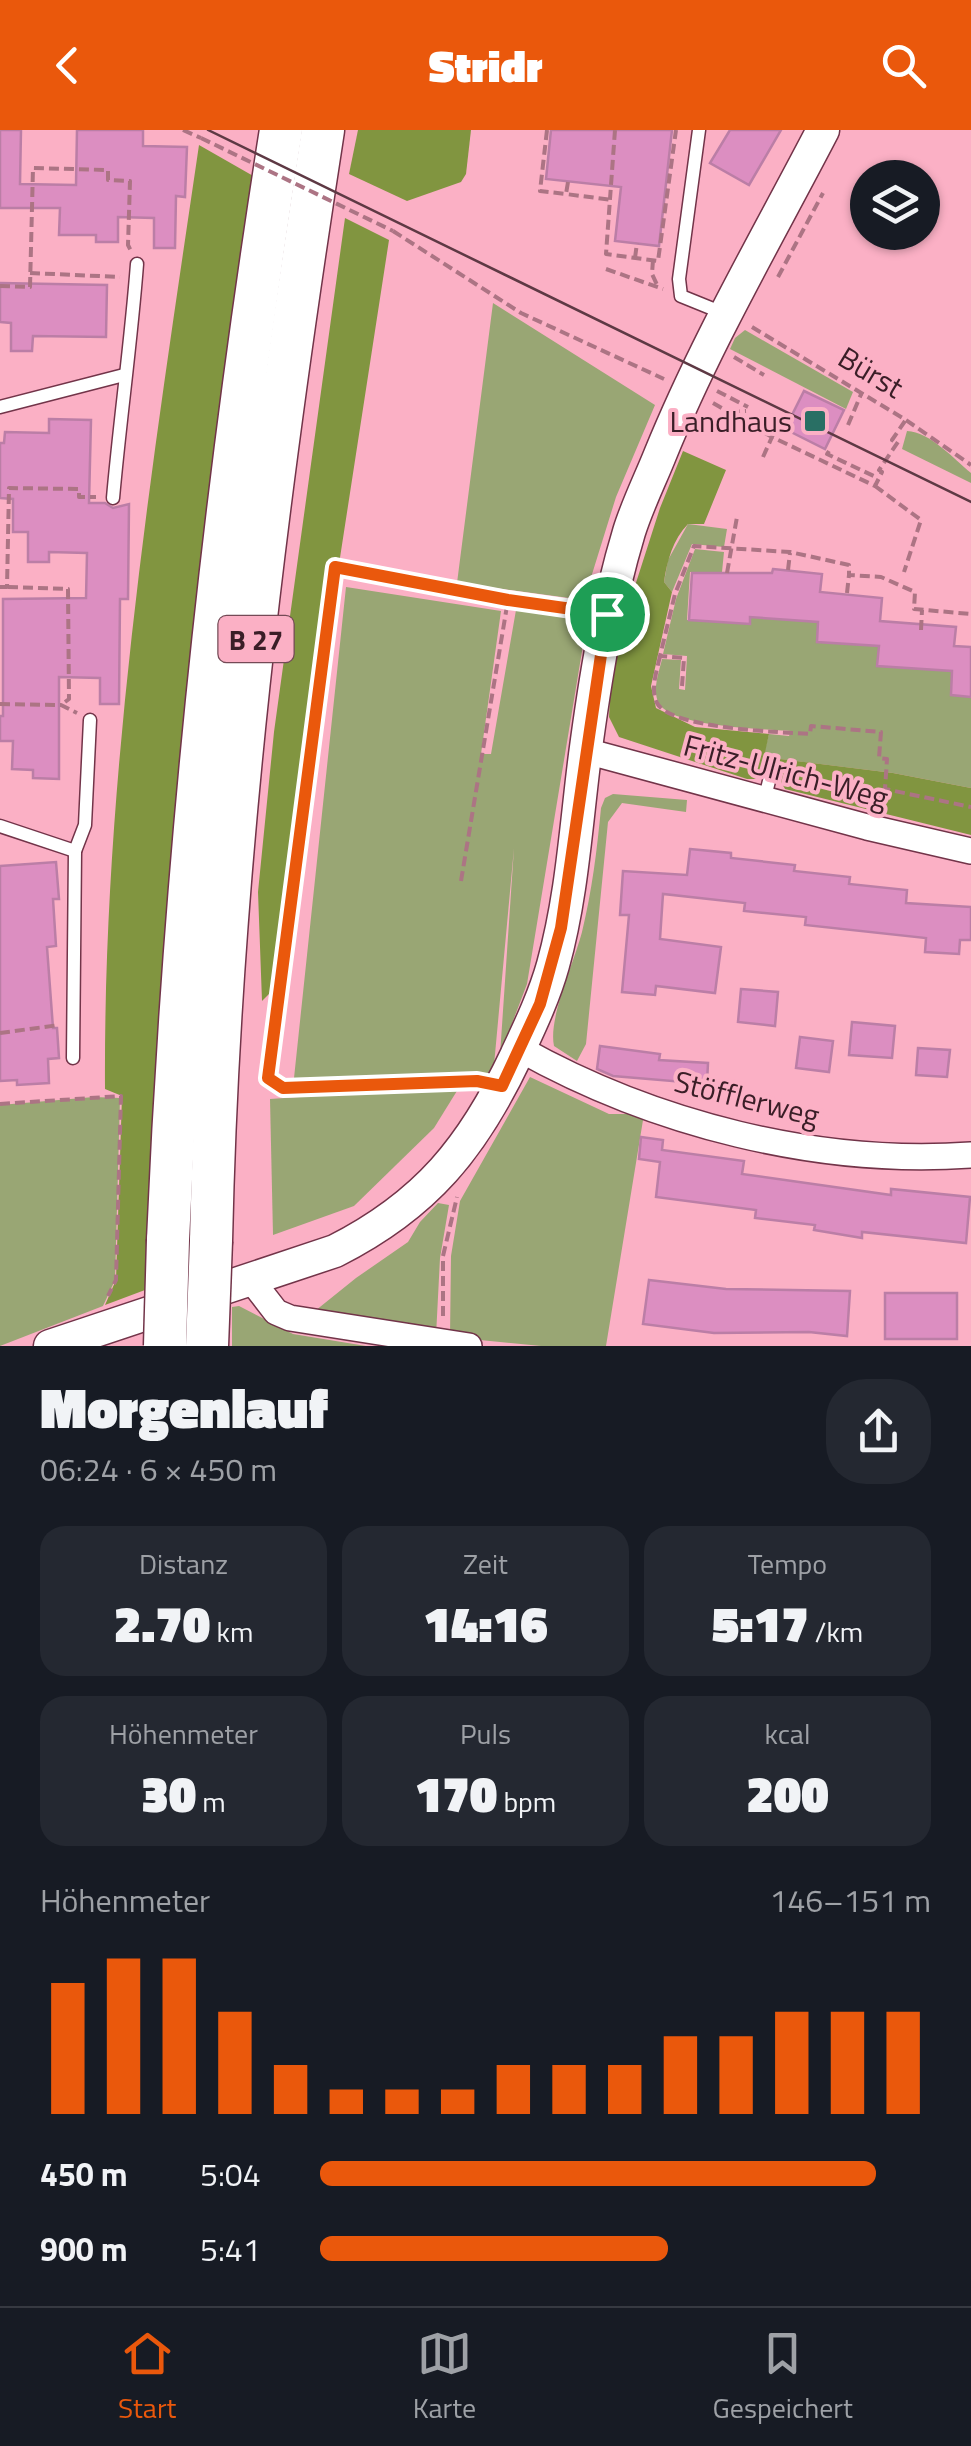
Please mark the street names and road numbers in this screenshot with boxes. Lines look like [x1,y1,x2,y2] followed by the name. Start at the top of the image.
[829,334,913,410] street label: Bürst
[218,616,294,662] road number: B 27
[679,722,893,820] street label: Fritz-Ulrich-Weg
[670,1058,824,1138] street label: Stöfflerweg

